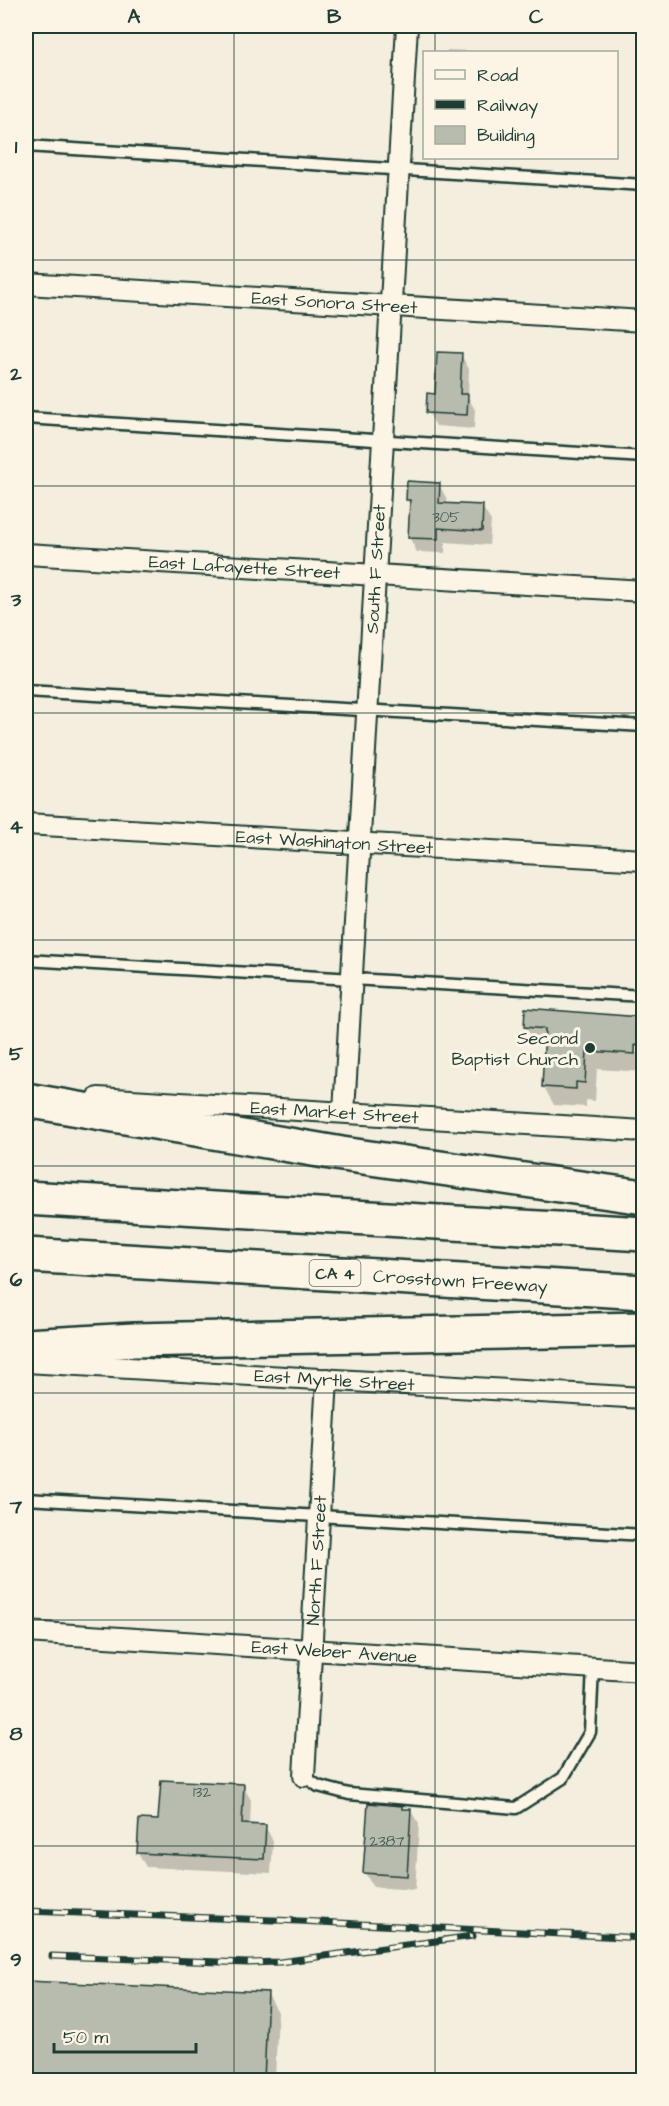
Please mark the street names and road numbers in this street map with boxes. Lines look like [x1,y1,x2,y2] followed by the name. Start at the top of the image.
[251,286,419,320] street label: East Sonora Street
[360,503,392,634] street label: South F Street
[148,549,342,586] street label: East Lafayette Street
[235,824,435,861] street label: East Washington Street
[250,1095,420,1130] street label: East Market Street
[310,1260,360,1286] road number: CA 4
[372,1264,548,1300] street label: Crosstown Freeway
[253,1363,416,1398] street label: East Myrtle Street
[301,1494,333,1626] street label: North F Street
[251,1634,418,1670] street label: East Weber Avenue

